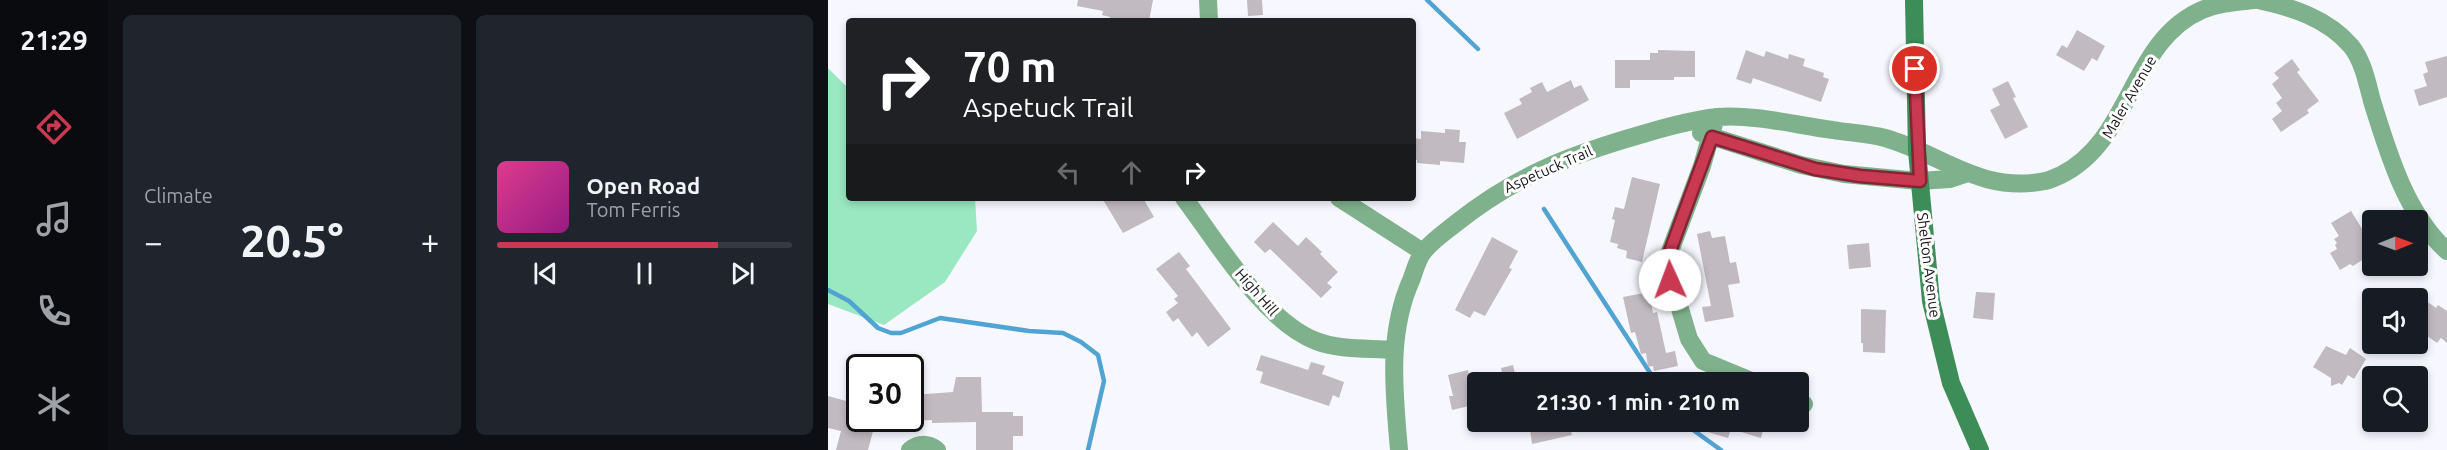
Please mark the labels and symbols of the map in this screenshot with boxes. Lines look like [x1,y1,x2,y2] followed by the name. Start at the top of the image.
[1889,43,1940,94] pin
[2098,53,2160,141] street label: Maler Avenue
[1501,142,1595,196] street label: Aspetuck Trail
[2362,210,2428,276] north arrow
[1914,211,1944,319] street label: Shelton Avenue
[1638,248,1702,312] position arrow
[1232,265,1282,319] street label: High Hill
[846,354,924,432] speed limit sign: 30

